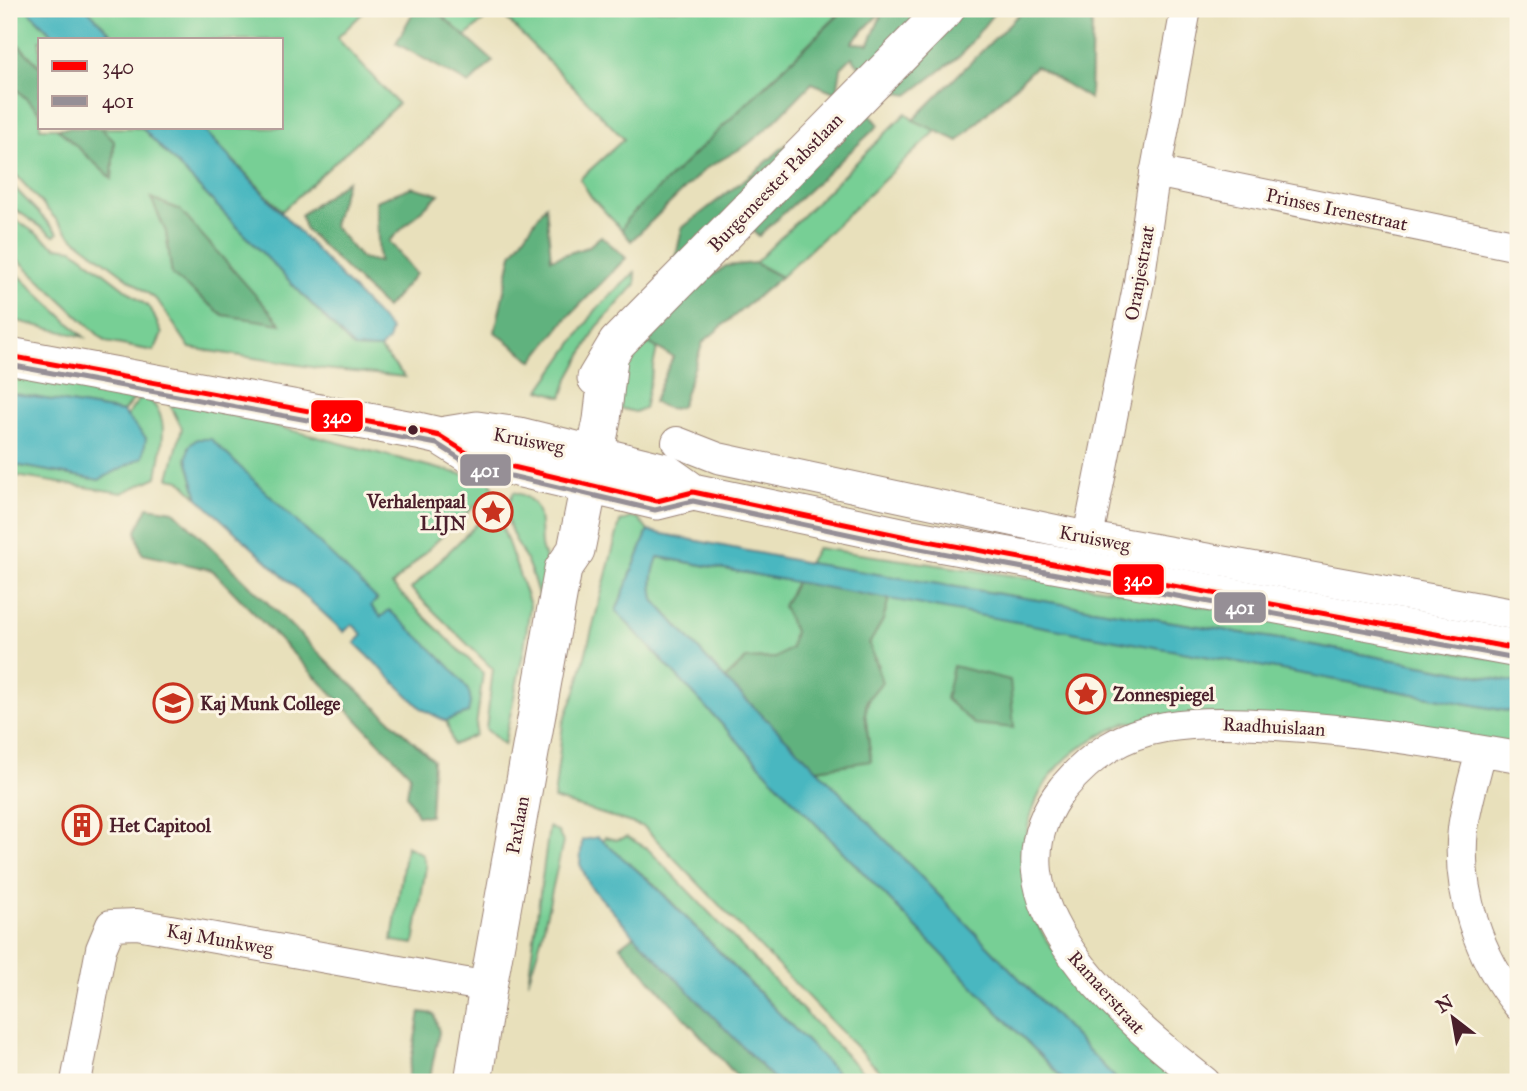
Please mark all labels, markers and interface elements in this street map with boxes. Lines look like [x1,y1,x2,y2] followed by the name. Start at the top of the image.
[38,38,284,130] legend
[102,54,134,80] text: 340
[102,88,134,114] text: 401
[703,108,848,257] street label: Burgemeester Pabstlaan
[1264,183,1410,236] street label: Prinses Irenestraat
[1120,224,1159,322] street label: Oranjestraat
[310,399,364,433] line badge: 340
[322,405,352,429] text: 340
[491,422,567,460] street label: Kruisweg
[406,423,420,437] unlabelled marker
[459,453,512,487] line badge: 401
[471,459,500,483] text: 401
[366,490,467,536] place label: Verhalenpaal LIJN
[472,491,514,533] place icon: Verhalenpaal LIJN
[1057,520,1133,558] street label: Kruisweg
[1112,563,1165,596] line badge: 340
[1123,568,1153,592] text: 340
[1213,591,1267,624] line badge: 401
[1226,596,1255,620] text: 401
[1065,673,1107,715] place icon: Zonnespiegel
[152,682,194,724] school or university icon: Kaj Munk College
[1113,683,1215,707] place label: Zonnespiegel
[200,692,341,716] place label: Kaj Munk College
[1222,712,1326,741] street label: Raadhuislaan
[501,794,534,856] street label: Paxlaan
[61,804,103,846] building icon: Het Capitool
[109,814,212,838] place label: Het Capitool
[165,919,275,961] street label: Kaj Munkweg
[1063,946,1150,1039] street label: Ramaerstraat
[1418,982,1488,1052] north arrow
[1432,990,1457,1018] text: N

